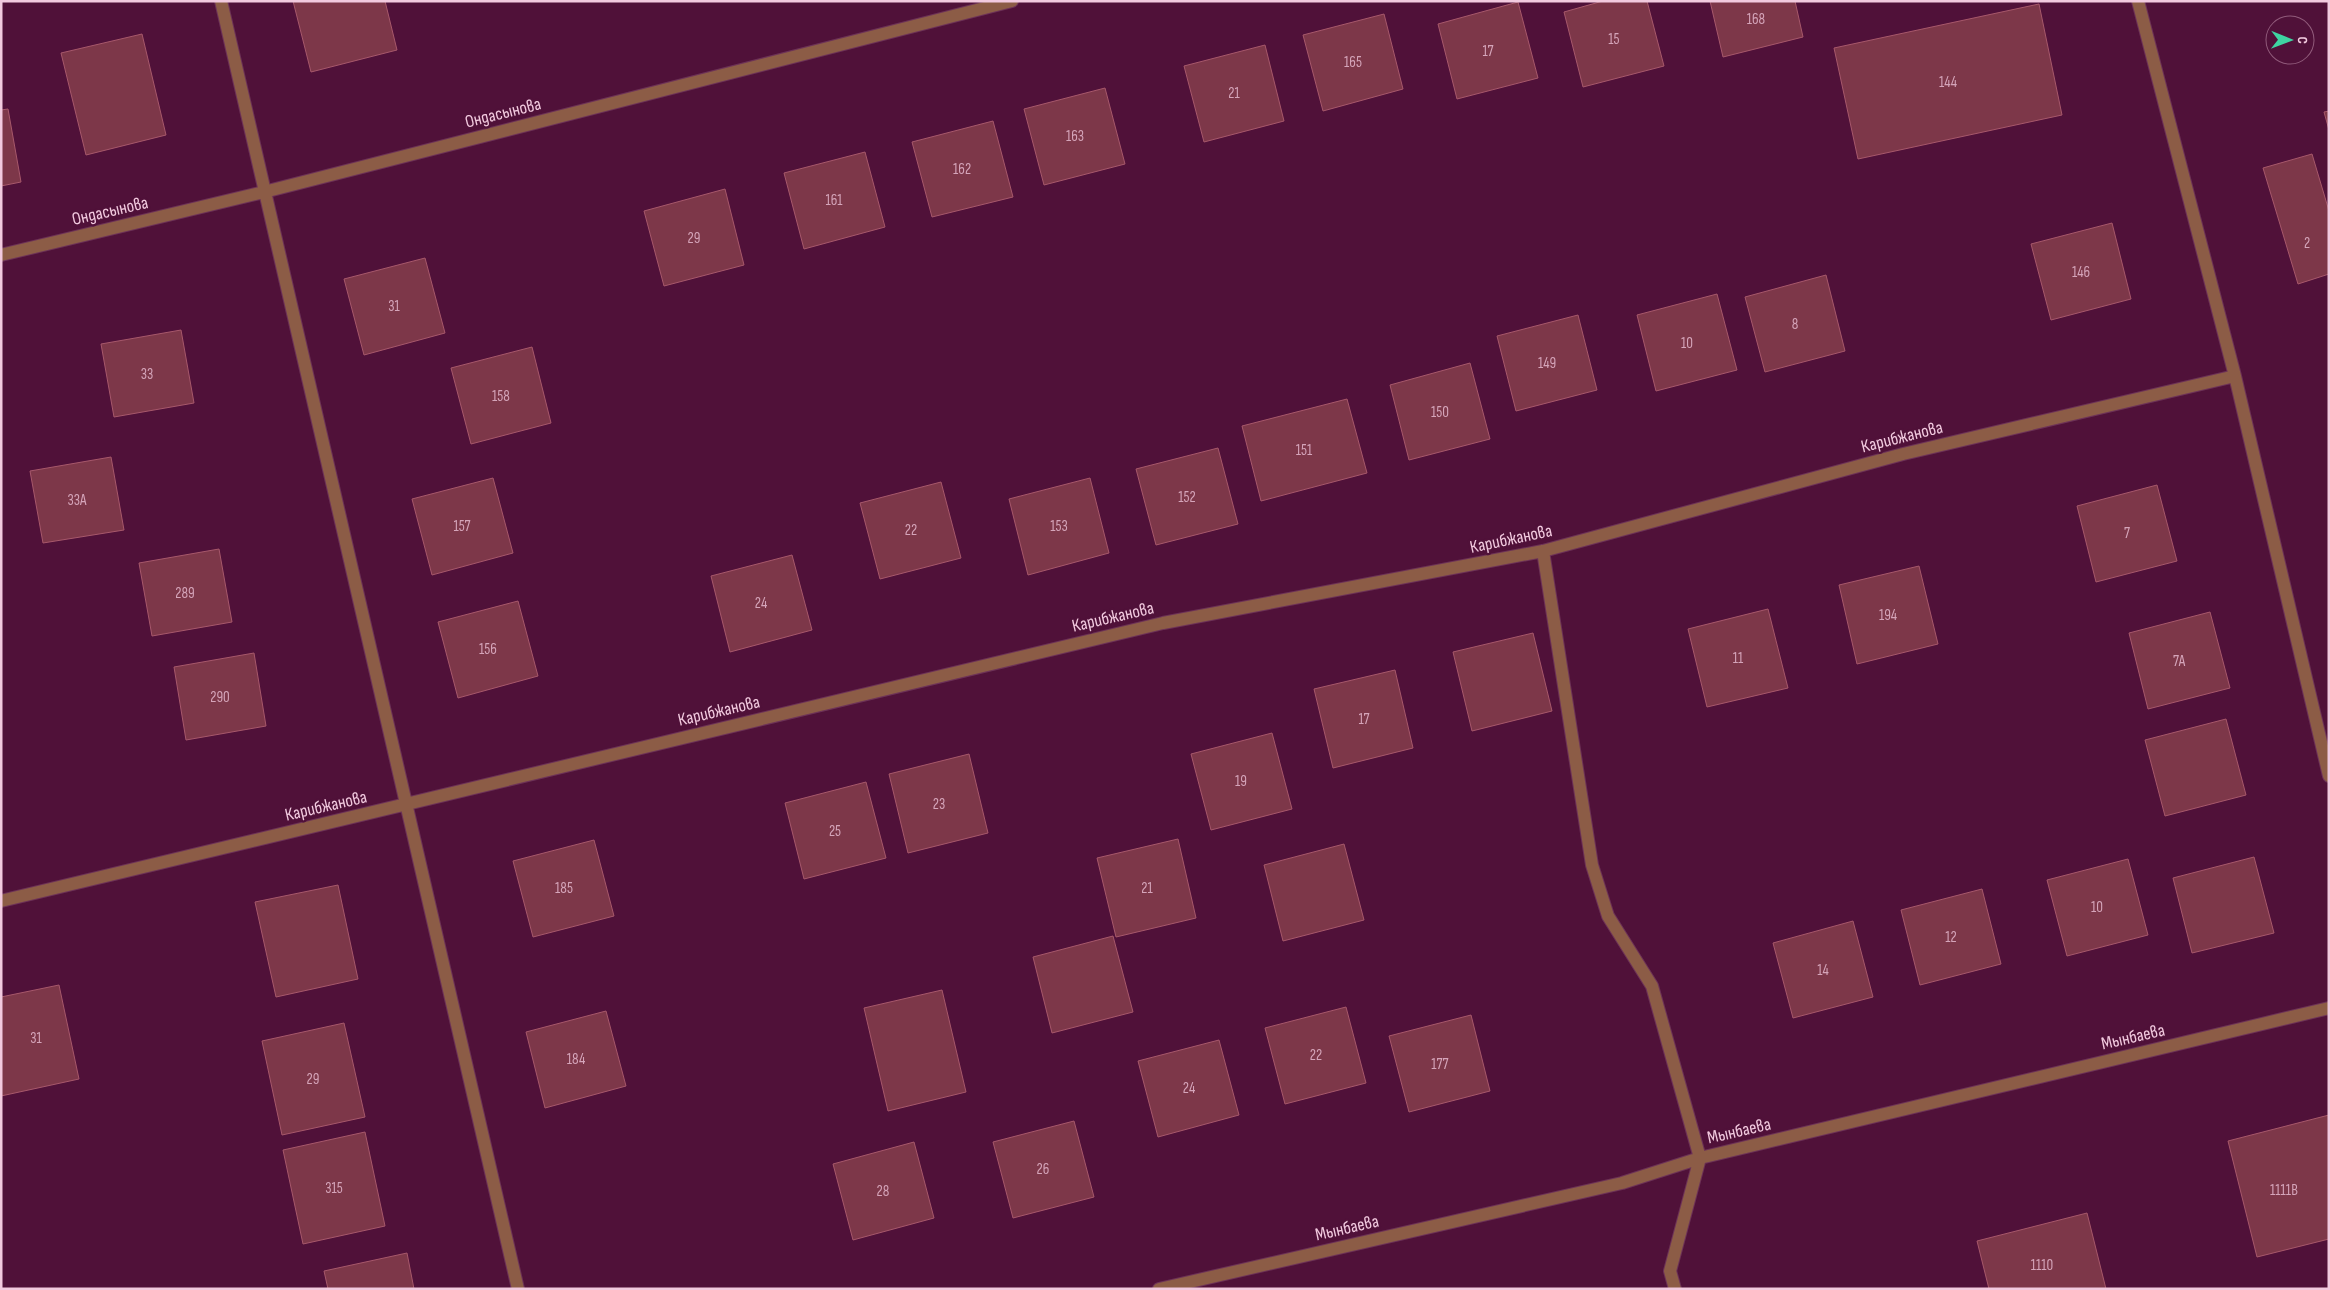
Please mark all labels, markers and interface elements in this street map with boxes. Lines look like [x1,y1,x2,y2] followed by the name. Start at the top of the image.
[1747,10,1765,29] house number: 168
[2265,15,2315,65] north arrow
[1608,30,1620,49] house number: 15
[2294,36,2311,44] text: С
[1482,42,1494,61] house number: 17
[1344,53,1362,72] house number: 165
[1939,73,1957,92] house number: 144
[1228,84,1240,103] house number: 21
[463,93,543,133] street label: Ондасынова
[1066,127,1084,146] house number: 163
[953,160,971,179] house number: 162
[825,191,843,210] house number: 161
[70,192,150,230] street label: Ондасынова
[688,229,700,248] house number: 29
[2304,234,2310,253] house number: 2
[2072,263,2090,282] house number: 146
[388,297,401,316] house number: 31
[1792,315,1798,334] house number: 8
[1681,334,1693,353] house number: 10
[1538,354,1556,373] house number: 149
[141,365,153,384] house number: 33
[492,387,510,406] house number: 158
[1431,403,1449,422] house number: 150
[1859,417,1945,457] street label: Карибжанова
[1296,441,1313,460] house number: 151
[1178,488,1196,507] house number: 152
[67,491,87,510] house number: 33А
[453,517,471,536] house number: 157
[1050,517,1068,536] house number: 153
[1468,520,1554,558] street label: Карибжанова
[905,521,917,540] house number: 22
[2124,524,2130,543] house number: 7
[175,584,195,603] house number: 289
[755,594,767,613] house number: 24
[1070,597,1156,637] street label: Карибжанова
[1879,606,1897,625] house number: 194
[479,640,497,659] house number: 156
[1733,649,1744,668] house number: 11
[2173,652,2186,671] house number: 7А
[210,688,230,707] house number: 290
[676,691,762,731] street label: Карибжанова
[1358,710,1370,729] house number: 17
[1235,772,1247,791] house number: 19
[283,786,369,826] street label: Карибжанова
[933,795,945,814] house number: 23
[829,822,841,841] house number: 25
[555,879,573,898] house number: 185
[1141,879,1153,898] house number: 21
[2091,898,2103,917] house number: 10
[1945,928,1957,947] house number: 12
[1817,961,1829,980] house number: 14
[2099,1020,2167,1054] street label: Мынбаева
[30,1029,43,1048] house number: 31
[1310,1046,1322,1065] house number: 22
[567,1050,585,1069] house number: 184
[1431,1055,1449,1074] house number: 177
[307,1070,319,1089] house number: 29
[1183,1079,1195,1098] house number: 24
[1705,1114,1773,1148] street label: Мынбаева
[1037,1160,1049,1179] house number: 26
[325,1179,343,1198] house number: 315
[2270,1181,2298,1200] house number: 1111В
[877,1182,889,1201] house number: 28
[1313,1211,1381,1245] street label: Мынбаева
[2031,1256,2053,1275] house number: 1110

